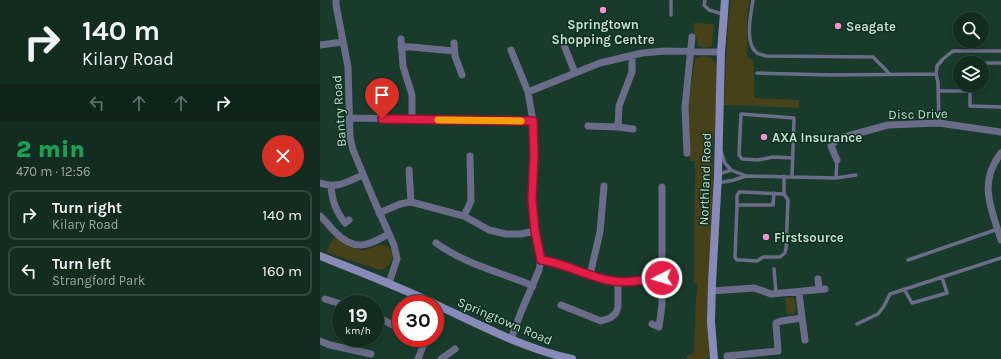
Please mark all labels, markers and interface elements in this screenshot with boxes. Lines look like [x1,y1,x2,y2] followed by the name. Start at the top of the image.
[598,5,608,15] marker: Springtown Shopping Centre
[953,12,989,92] map controls
[953,12,989,48] button: search
[82,14,160,47] text: 140 m
[16,16,68,68] icon: right
[551,17,655,47] place label: Springtown Shopping Centre
[846,19,896,34] place label: Seagate
[833,21,843,31] marker: Seagate
[82,48,174,70] text: Kilary Road
[953,56,989,92] button: layers
[329,75,349,147] street label: Bantry Road
[365,78,399,119] pin
[371,84,393,106] icon: arrive
[86,92,108,114] icon: left
[128,92,150,114] icon: ahead
[170,92,192,114] icon: ahead
[212,92,234,114] icon: right
[888,106,948,122] street label: Disc Drive
[772,130,862,145] place label: AXA Insurance
[696,132,714,226] street label: Northland Road
[759,132,769,142] marker: AXA Insurance
[16,135,85,163] text: 2 min
[262,135,304,177] button: close
[16,164,90,179] text: 470 m · 12:56
[52,199,122,217] text: Turn right
[18,204,40,226] icon: right
[262,206,302,224] text: 140 m
[52,217,118,232] text: Kilary Road
[774,230,844,245] place label: Firstsource
[761,232,771,242] marker: Firstsource
[52,255,111,273] text: Turn left
[641,257,683,299] position arrow
[18,260,40,282] icon: left
[262,262,302,280] text: 160 m
[52,273,145,288] text: Strangford Park
[455,294,555,348] street label: Springtown Road
[392,295,444,347] speed limit sign: 30
[348,304,368,327] text: 19
[345,325,371,337] text: km/h

